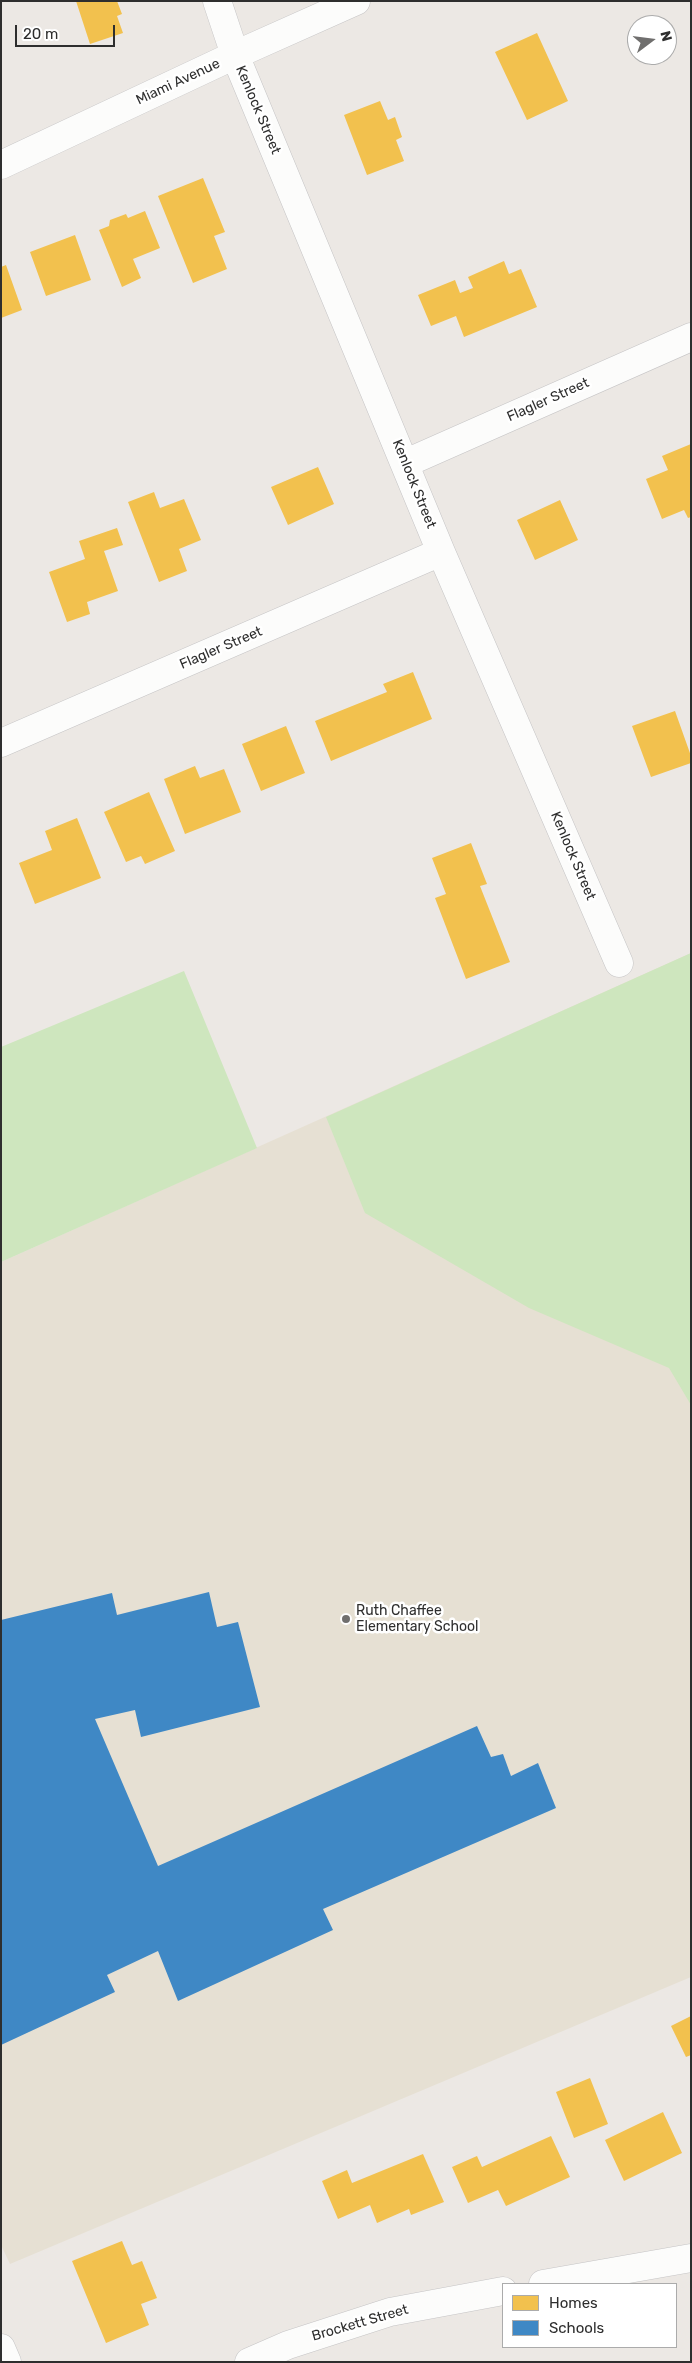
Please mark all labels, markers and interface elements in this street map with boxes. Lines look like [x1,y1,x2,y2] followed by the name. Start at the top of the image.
[18,15,118,47] scale bar
[627,15,677,65] north arrow
[23,25,58,43] text: 20 m
[656,29,676,43] text: N
[133,55,223,109] street label: Miami Avenue
[232,63,284,157] street label: Kenlock Street
[504,374,592,426] street label: Flagler Street
[388,437,440,531] street label: Kenlock Street
[177,623,265,673] street label: Flagler Street
[547,809,599,903] street label: Kenlock Street
[356,1603,479,1635] place label: Ruth Chaffee Elementary School
[340,1613,352,1625] marker: Ruth Chaffee Elementary School
[502,2283,677,2348] legend
[549,2294,598,2312] text: Homes
[310,2301,410,2345] street label: Brockett Street
[549,2319,604,2337] text: Schools

